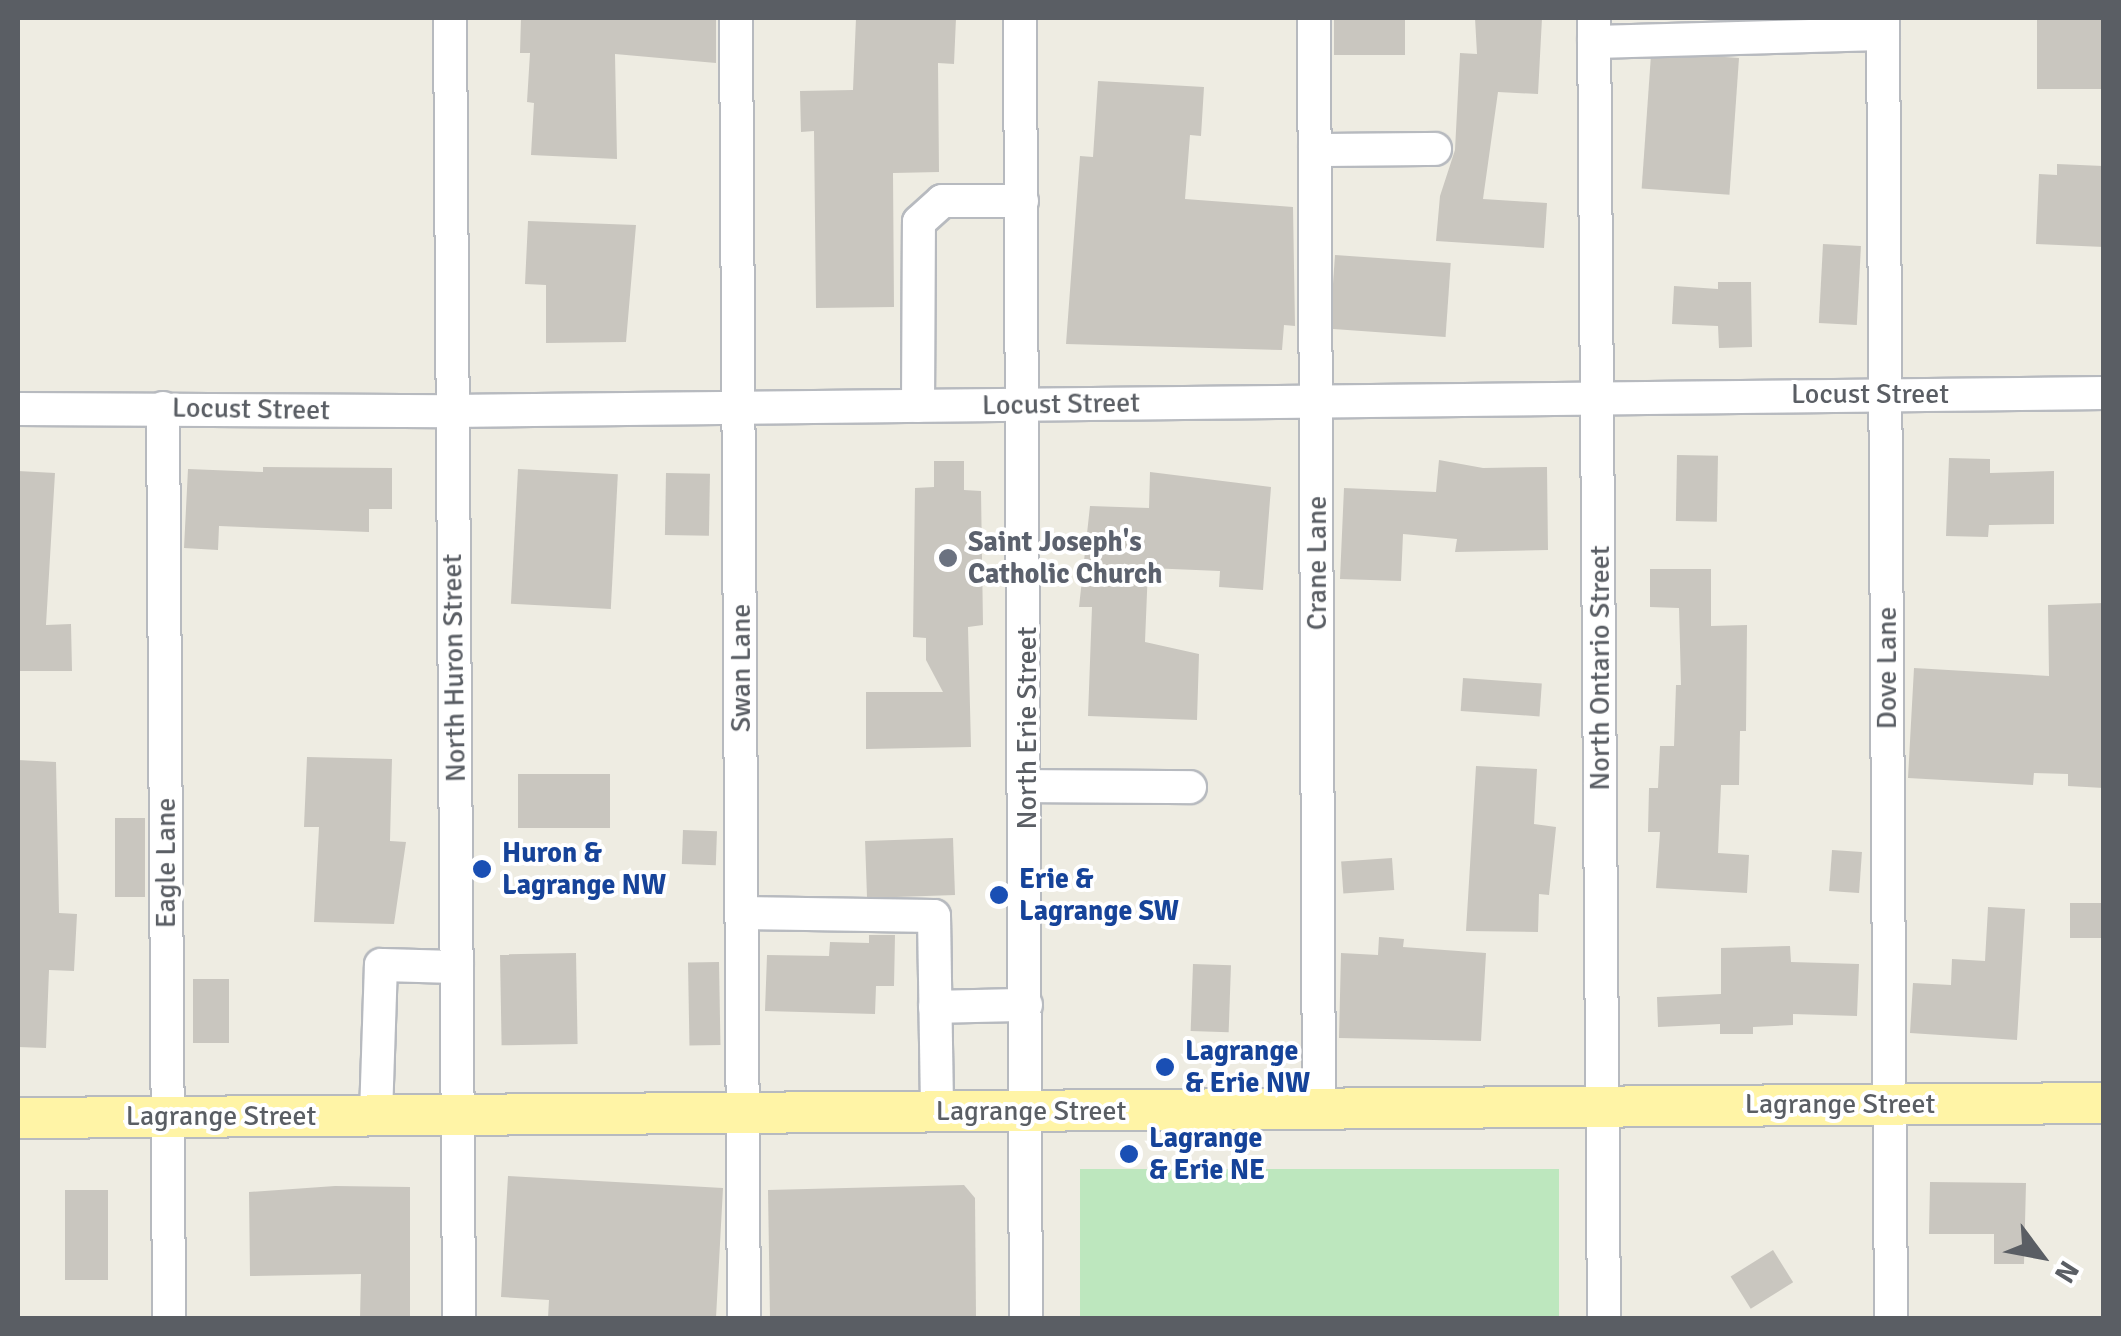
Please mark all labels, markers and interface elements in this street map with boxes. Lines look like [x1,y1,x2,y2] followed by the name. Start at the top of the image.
[1791,377,1949,411] street label: Locust Street
[982,386,1140,422] street label: Locust Street
[172,391,330,427] street label: Locust Street
[1300,496,1334,630] street label: Crane Lane
[968,525,1163,591] place label: Saint Joseph's Catholic Church
[1583,545,1617,791] street label: North Ontario Street
[937,547,959,569] marker: Saint Joseph's Catholic Church
[435,553,473,783] street label: North Huron Street
[724,604,758,732] street label: Swan Lane
[1870,607,1904,729] street label: Dove Lane
[1010,626,1044,830] street label: North Erie Street
[149,798,183,928] street label: Eagle Lane
[502,836,666,902] place label: Huron & Lagrange NW
[471,858,493,880] marker: Huron & Lagrange NW
[1019,862,1179,928] place label: Erie & Lagrange SW
[988,884,1010,906] marker: Erie & Lagrange SW
[1185,1034,1310,1100] place label: Lagrange & Erie NW
[1154,1056,1176,1078] marker: Lagrange & Erie NW
[1745,1087,1935,1121] street label: Lagrange Street
[936,1094,1126,1128] street label: Lagrange Street
[126,1099,316,1133] street label: Lagrange Street
[1149,1121,1265,1187] place label: Lagrange & Erie NE
[1118,1143,1140,1165] marker: Lagrange & Erie NE
[1991,1206,2091,1306] north arrow
[2047,1255,2086,1289] text: N

